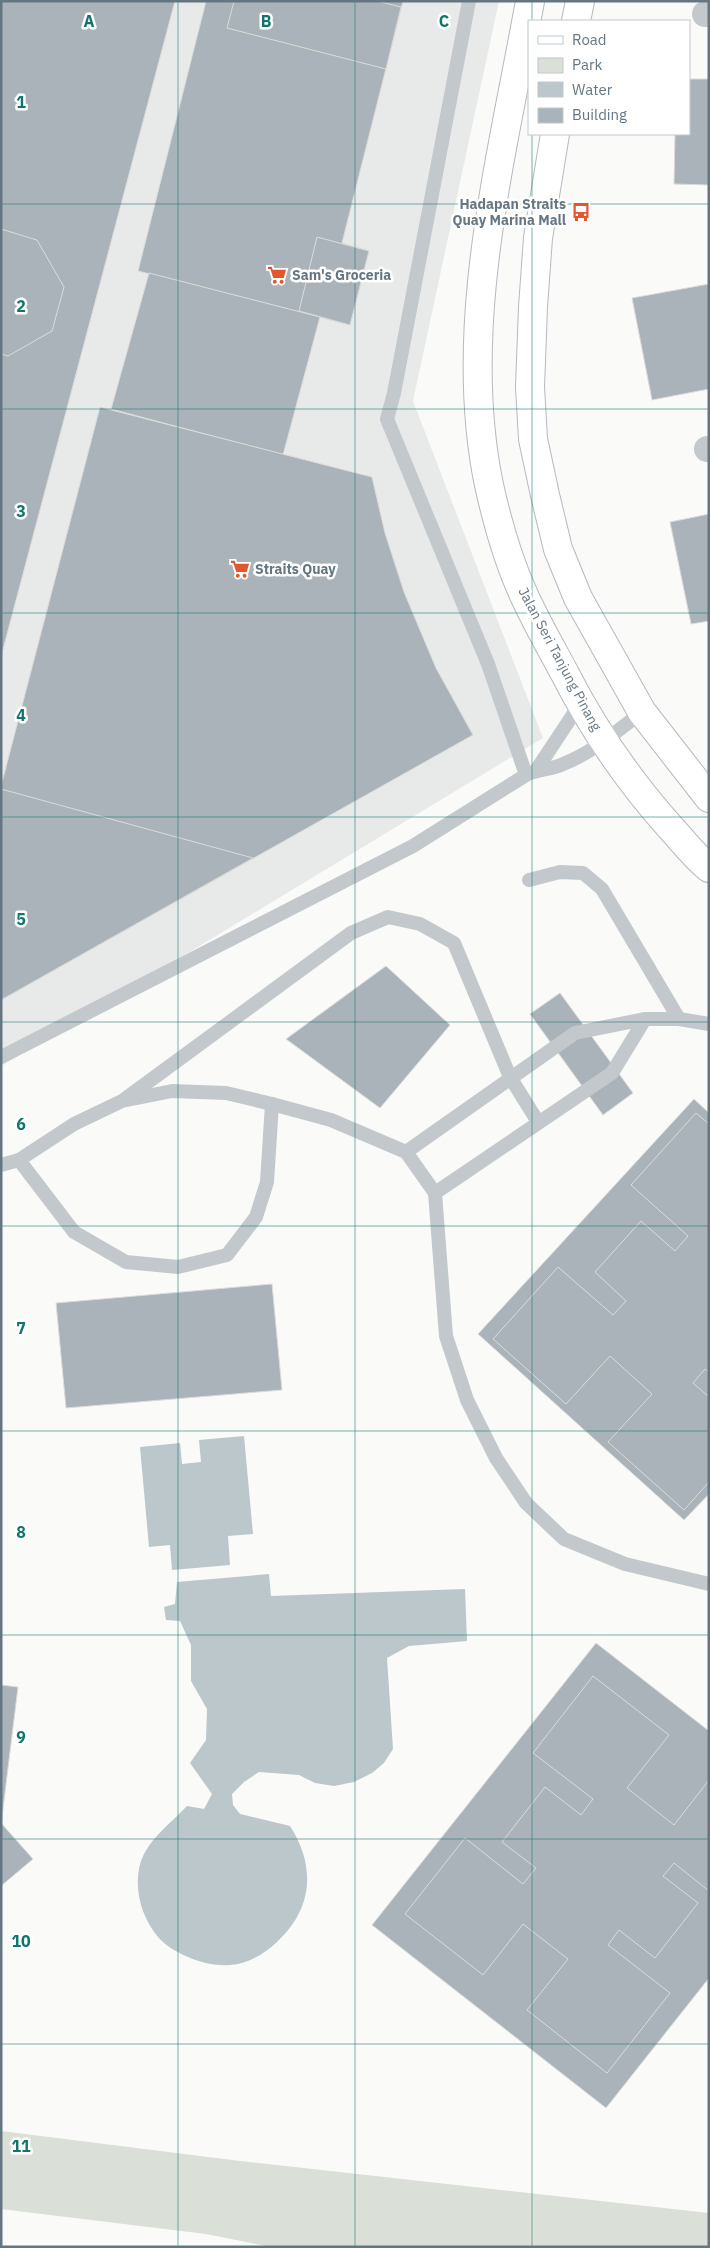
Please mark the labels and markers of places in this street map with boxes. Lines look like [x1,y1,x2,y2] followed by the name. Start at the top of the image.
[453,195,566,229] place label: Hadapan Straits Quay Marina Mall
[570,201,592,223] bus stop icon: Hadapan Straits Quay Marina Mall
[266,264,288,286] supermarket icon: Sam's Groceria
[292,266,391,284] place label: Sam's Groceria
[229,558,251,580] supermarket icon: Straits Quay
[255,560,336,578] place label: Straits Quay

